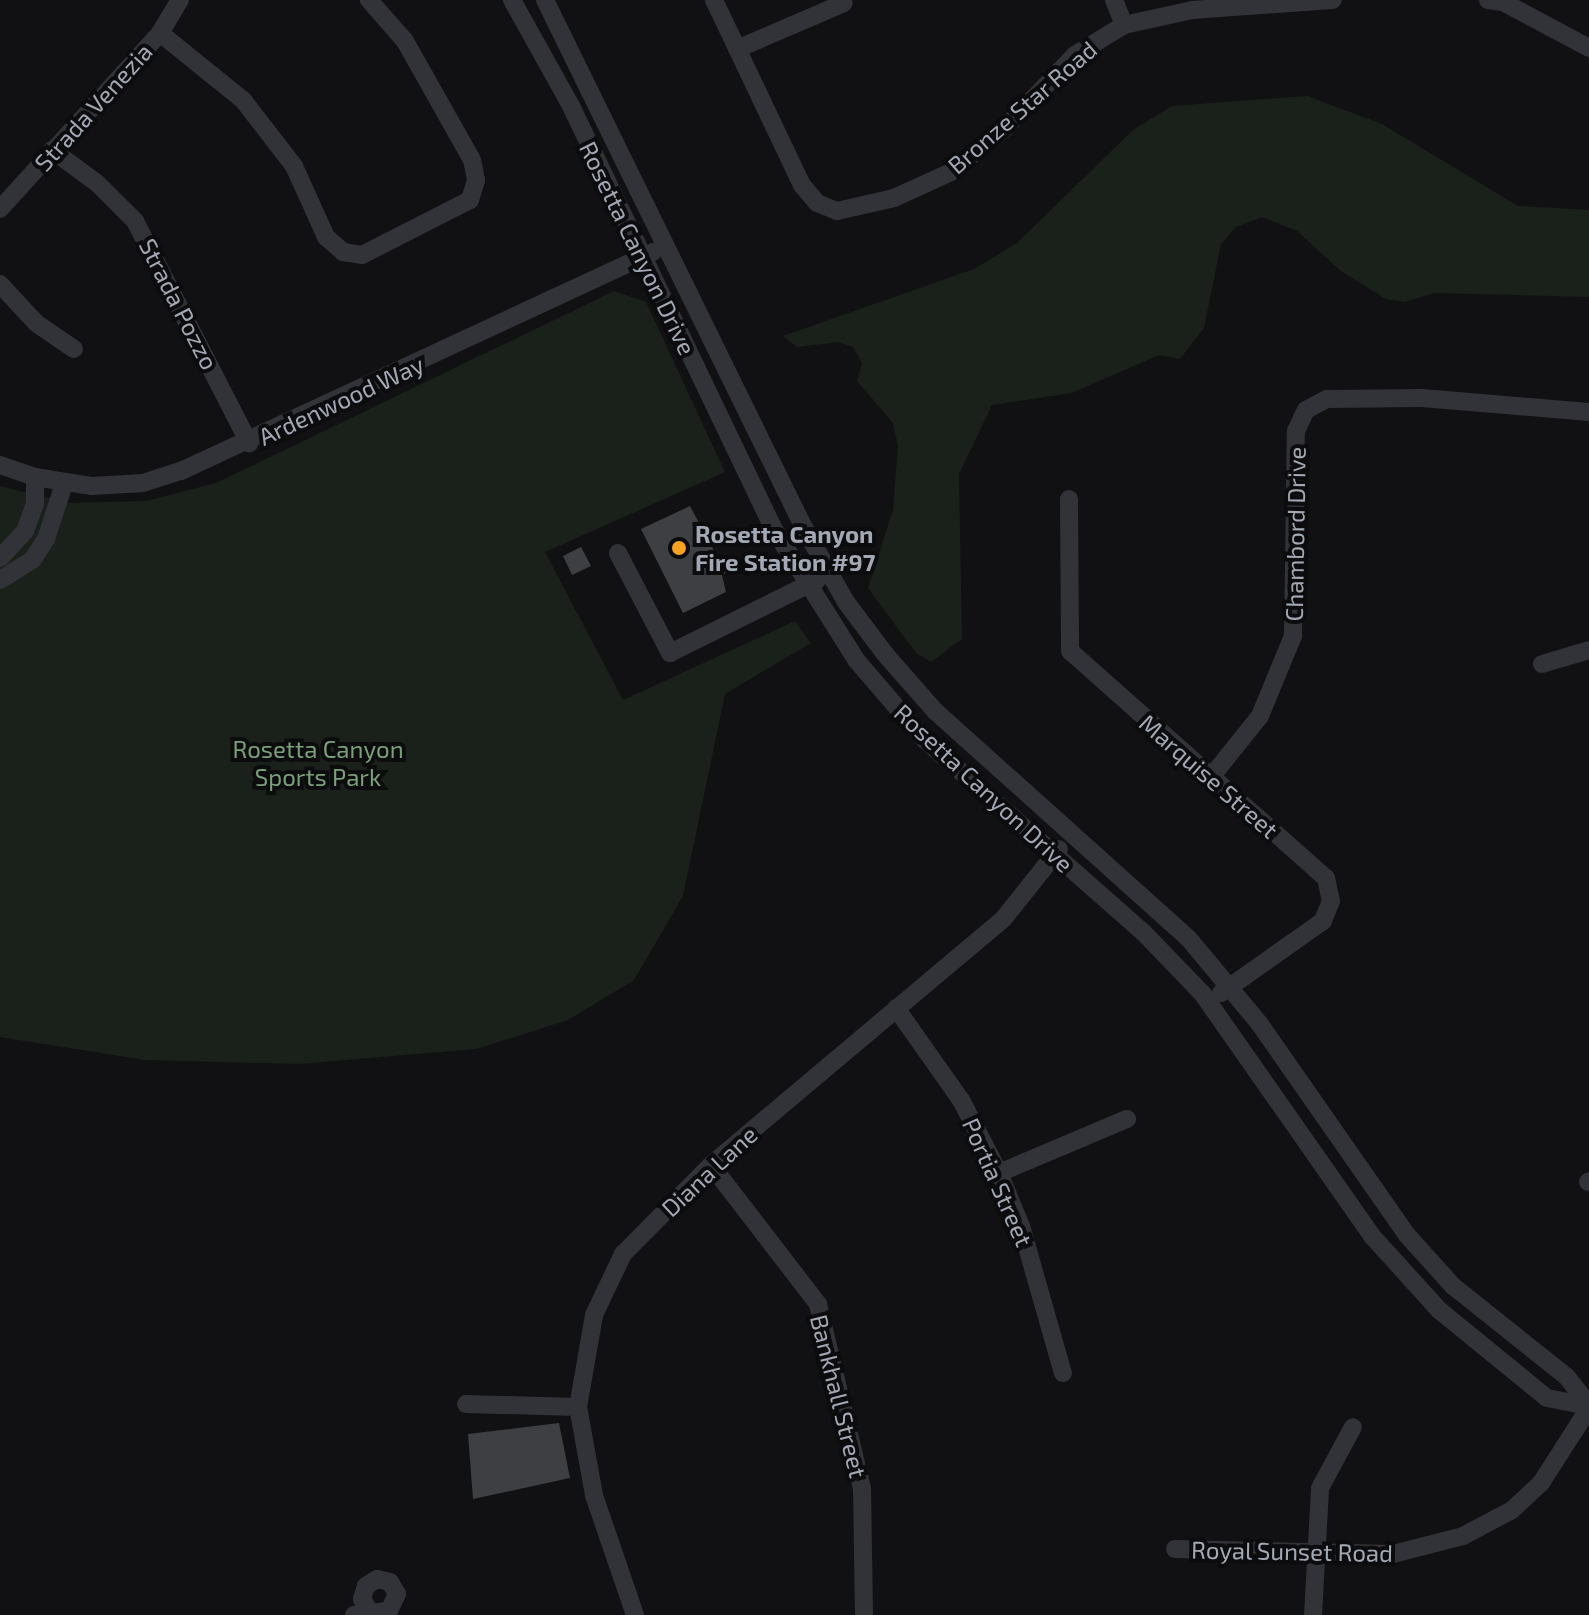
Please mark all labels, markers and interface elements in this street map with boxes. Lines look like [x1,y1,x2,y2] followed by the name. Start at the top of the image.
[942,34,1102,180] street label: Bronze Star Road
[28,37,158,177] street label: Strada Venezia
[574,137,702,359] street label: Rosetta Canyon Drive
[134,234,224,374] street label: Strada Pozzo
[254,349,428,451] street label: Ardenwood Way
[1279,446,1311,622] street label: Chambord Drive
[695,520,875,576] place label: Rosetta Canyon Fire Station #97
[670,539,688,557] marker: Rosetta Canyon Fire Station #97
[889,698,1079,878] street label: Rosetta Canyon Drive
[1134,708,1284,844] street label: Marquise Street
[232,735,404,791] park label: Rosetta Canyon Sports Park
[957,1113,1039,1251] street label: Portia Street
[655,1120,763,1222] street label: Diana Lane
[805,1311,873,1481] street label: Bankhall Street
[1191,1535,1393,1567] street label: Royal Sunset Road

